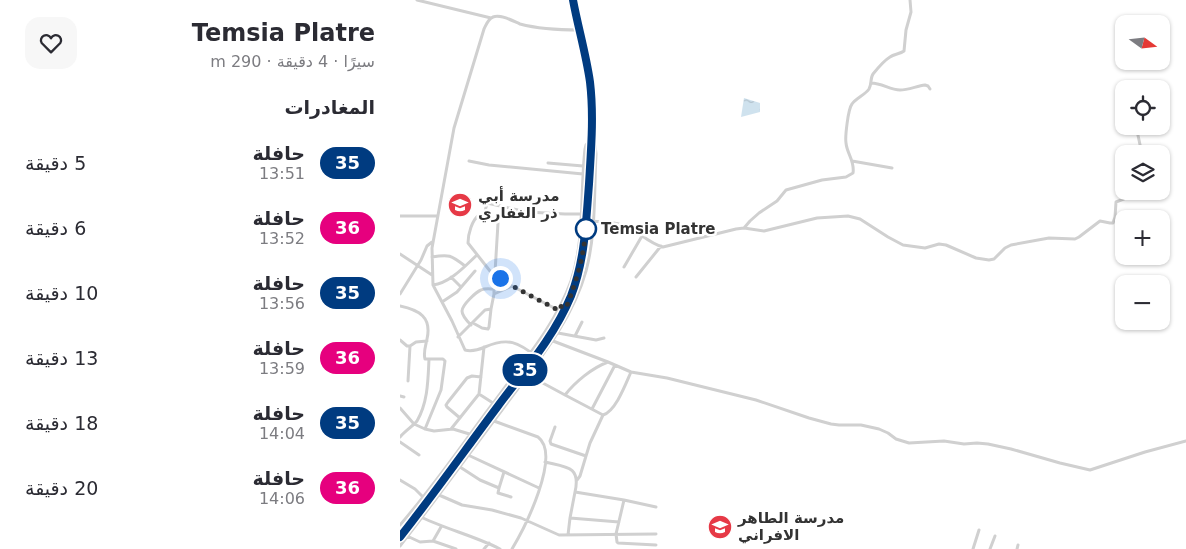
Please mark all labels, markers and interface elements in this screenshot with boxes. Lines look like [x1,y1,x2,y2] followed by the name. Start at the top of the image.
[1115,15,1170,70] north arrow
[1115,15,1170,330] map controls
[25,17,77,69] button: heart
[192,19,375,47] text: Temsia Platre
[210,52,375,71] text: سيرًا · 4 دقيقة · 290 m
[1115,80,1170,135] button: locate
[284,96,375,118] text: المغادرات
[252,142,305,164] text: حافلة
[1115,145,1170,200] button: layers
[25,152,86,174] text: 5 دقيقة
[335,152,360,173] text: 35
[259,164,305,183] text: 13:51
[478,186,560,223] place label: مدرسة أبي ذر الغفاري
[447,192,473,218] school or university icon: مدرسة أبي ذر الغفاري
[252,207,305,229] text: حافلة
[1115,210,1170,265] button: +
[25,217,86,239] text: 6 دقيقة
[335,217,360,238] text: 36
[575,218,597,240] marker: Temsia Platre
[601,220,715,238] place label: Temsia Platre
[259,229,305,248] text: 13:52
[488,266,513,291] your location
[252,272,305,294] text: حافلة
[1115,275,1170,330] button: −
[25,282,98,304] text: 10 دقيقة
[335,282,360,303] text: 35
[259,294,305,313] text: 13:56
[252,337,305,359] text: حافلة
[25,347,98,369] text: 13 دقيقة
[335,347,360,368] text: 36
[502,354,548,386] line badge: 35
[259,359,305,378] text: 13:59
[512,359,538,380] text: 35
[252,402,305,424] text: حافلة
[25,412,98,434] text: 18 دقيقة
[335,412,360,433] text: 35
[259,424,305,443] text: 14:04
[252,467,305,489] text: حافلة
[25,477,98,499] text: 20 دقيقة
[335,477,360,498] text: 36
[259,489,305,508] text: 14:06
[737,509,844,544] place label: مدرسة الطاهر الافراني
[707,514,733,540] school or university icon: مدرسة الطاهر الافراني

